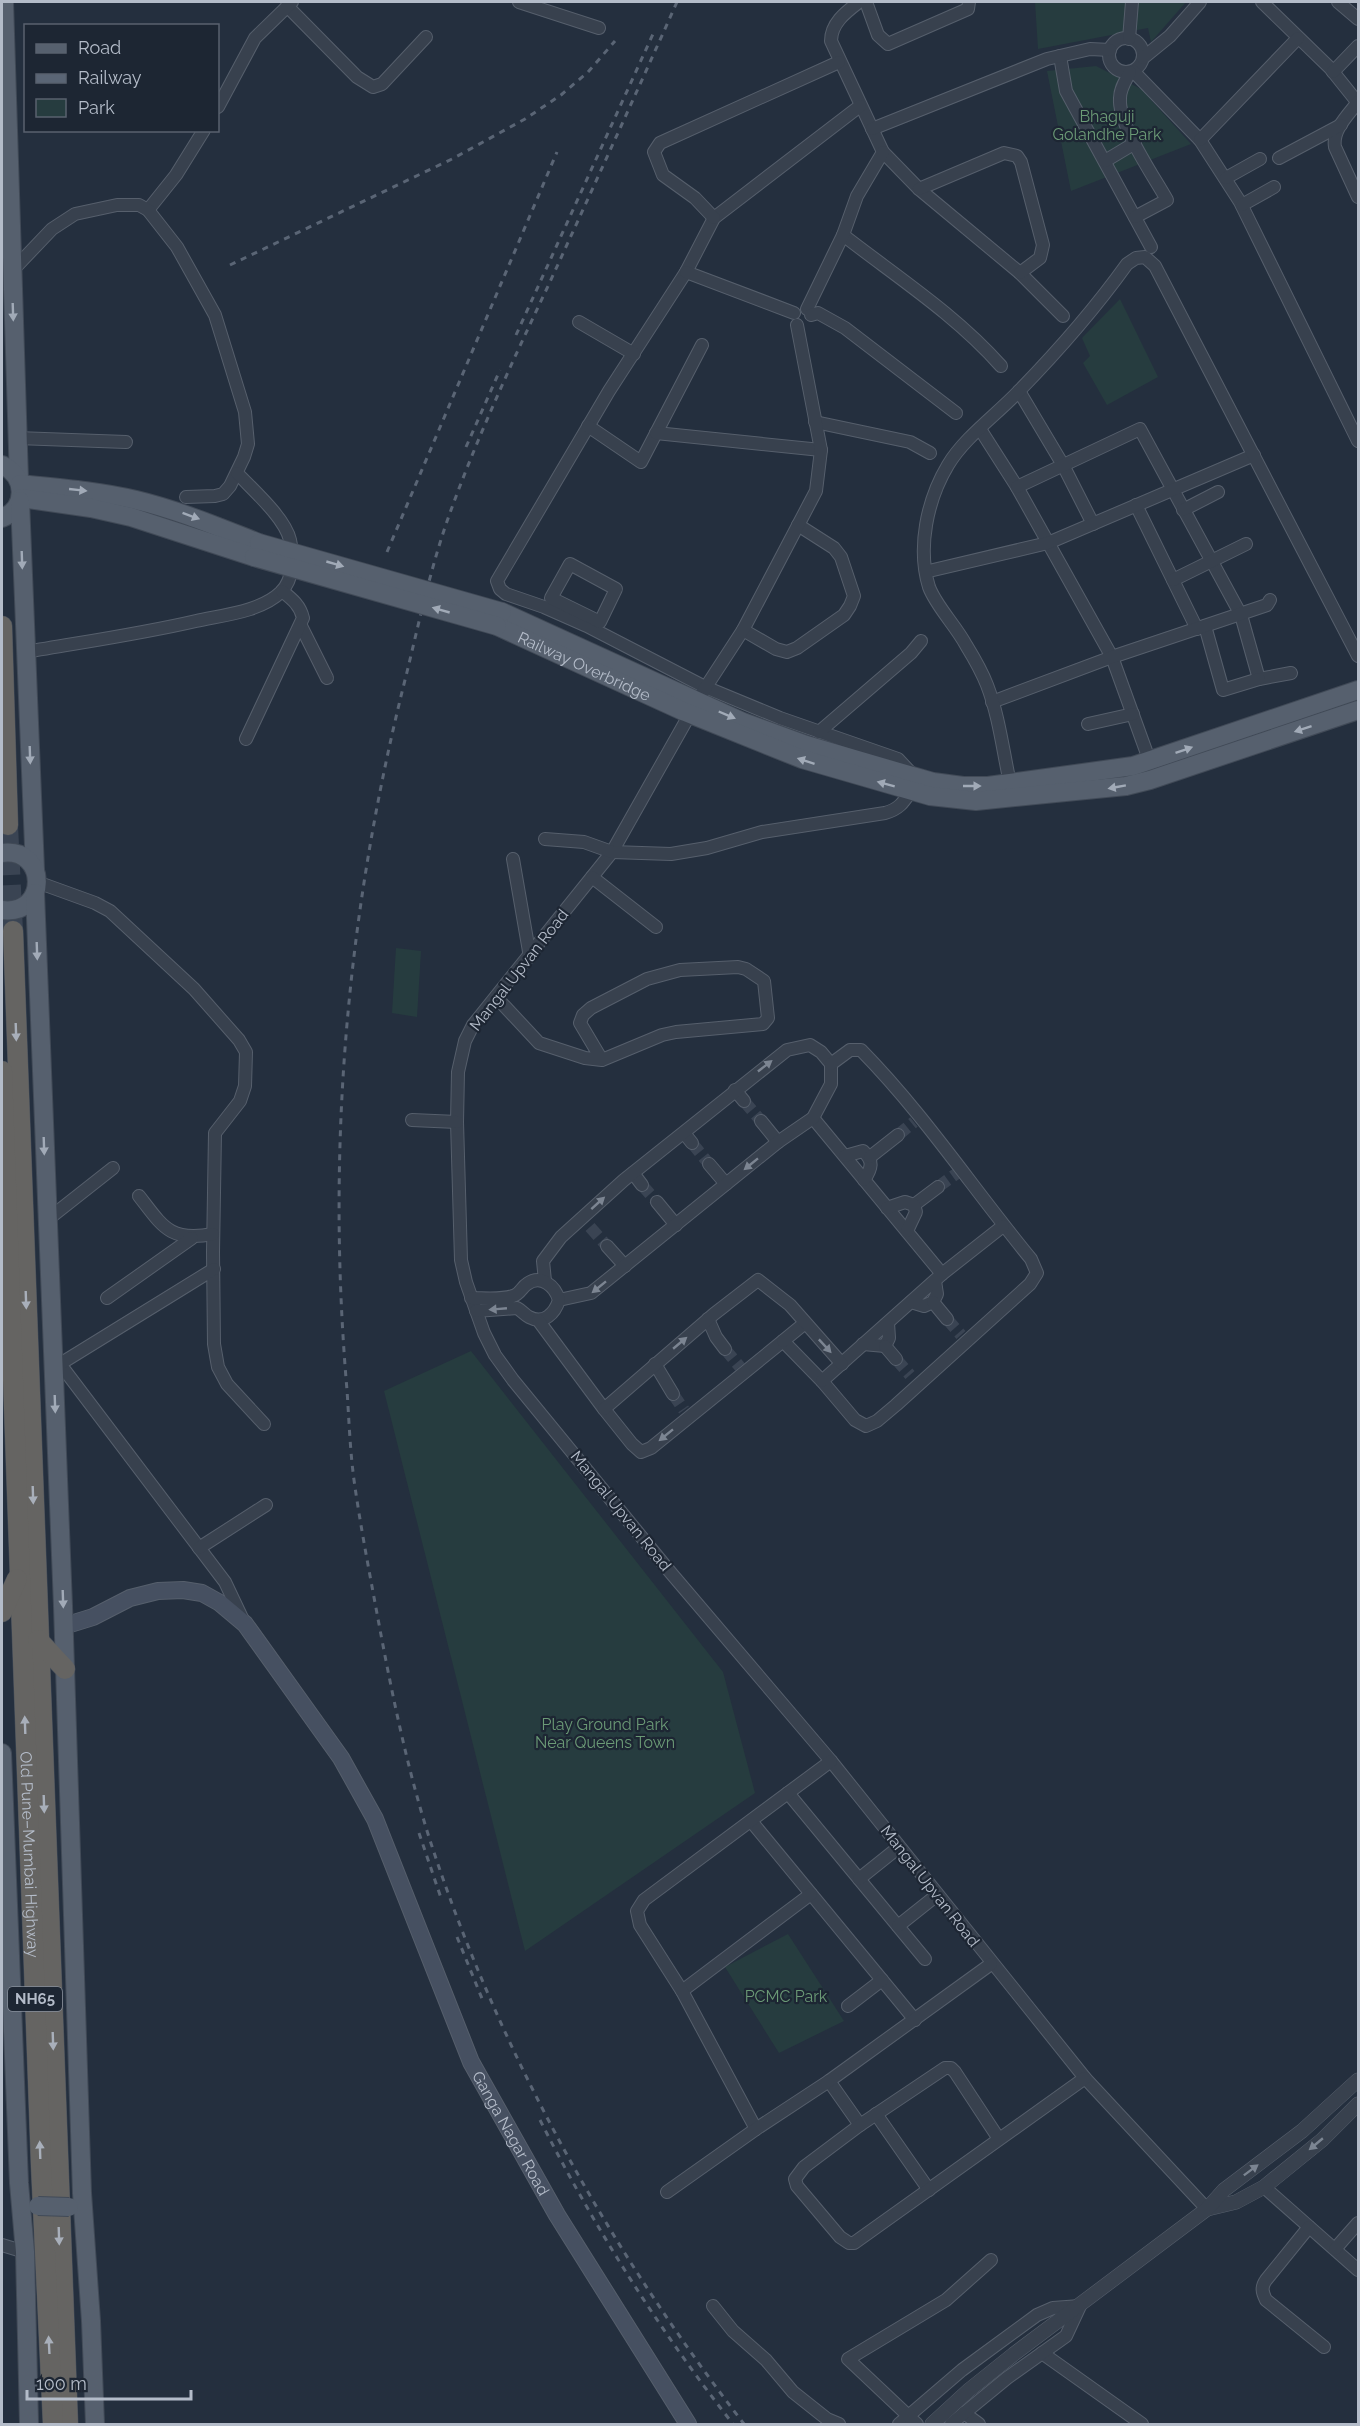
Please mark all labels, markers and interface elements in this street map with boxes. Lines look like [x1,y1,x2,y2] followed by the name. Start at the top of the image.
[24,24,219,132] legend
[78,37,121,58] text: Road
[78,67,142,88] text: Railway
[78,97,115,118] text: Park
[1053,107,1162,144] park label: Bhaguji Golandhe Park
[9,302,18,321] one-way arrow
[68,485,87,495] one-way arrow
[182,512,200,522] one-way arrow
[17,550,27,569] one-way arrow
[326,560,344,569] one-way arrow
[432,605,450,614] one-way arrow
[515,627,654,704] street label: Railway Overbridge
[719,710,737,720] one-way arrow
[1294,725,1312,734] one-way arrow
[25,745,35,764] one-way arrow
[1175,745,1193,755] one-way arrow
[797,755,815,765] one-way arrow
[877,779,895,789] one-way arrow
[962,781,981,791] one-way arrow
[1107,783,1126,792] one-way arrow
[466,905,572,1035] street label: Mangal Upvan Road
[32,942,42,961] one-way arrow
[12,1022,21,1041] one-way arrow
[758,1061,773,1073] one-way arrow
[39,1137,49,1156] one-way arrow
[743,1158,758,1170] one-way arrow
[591,1196,606,1210] one-way arrow
[592,1280,607,1293] one-way arrow
[21,1290,30,1309] one-way arrow
[489,1304,508,1314] one-way arrow
[672,1337,687,1350] one-way arrow
[818,1338,832,1353] one-way arrow
[51,1394,60,1413] one-way arrow
[658,1429,674,1442] one-way arrow
[567,1447,675,1575] street label: Mangal Upvan Road
[28,1485,37,1504] one-way arrow
[58,1589,68,1608] one-way arrow
[20,1715,29,1734] one-way arrow
[535,1715,675,1752] park label: Play Ground Park Near Queens Town
[17,1751,43,1958] street label: Old Pune–Mumbai Highway
[40,1795,49,1814] one-way arrow
[877,1821,983,1951] street label: Mangal Upvan Road
[8,1987,62,2011] road number: NH65
[745,1987,828,2006] park label: PCMC Park
[48,2032,57,2051] one-way arrow
[469,2068,554,2199] street label: Ganga Nagar Road
[1308,2138,1324,2151] one-way arrow
[35,2141,45,2160] one-way arrow
[1242,2164,1258,2176] one-way arrow
[55,2226,64,2245] one-way arrow
[44,2336,53,2355] one-way arrow
[27,2363,190,2401] scale bar
[36,2373,87,2394] text: 100 m

